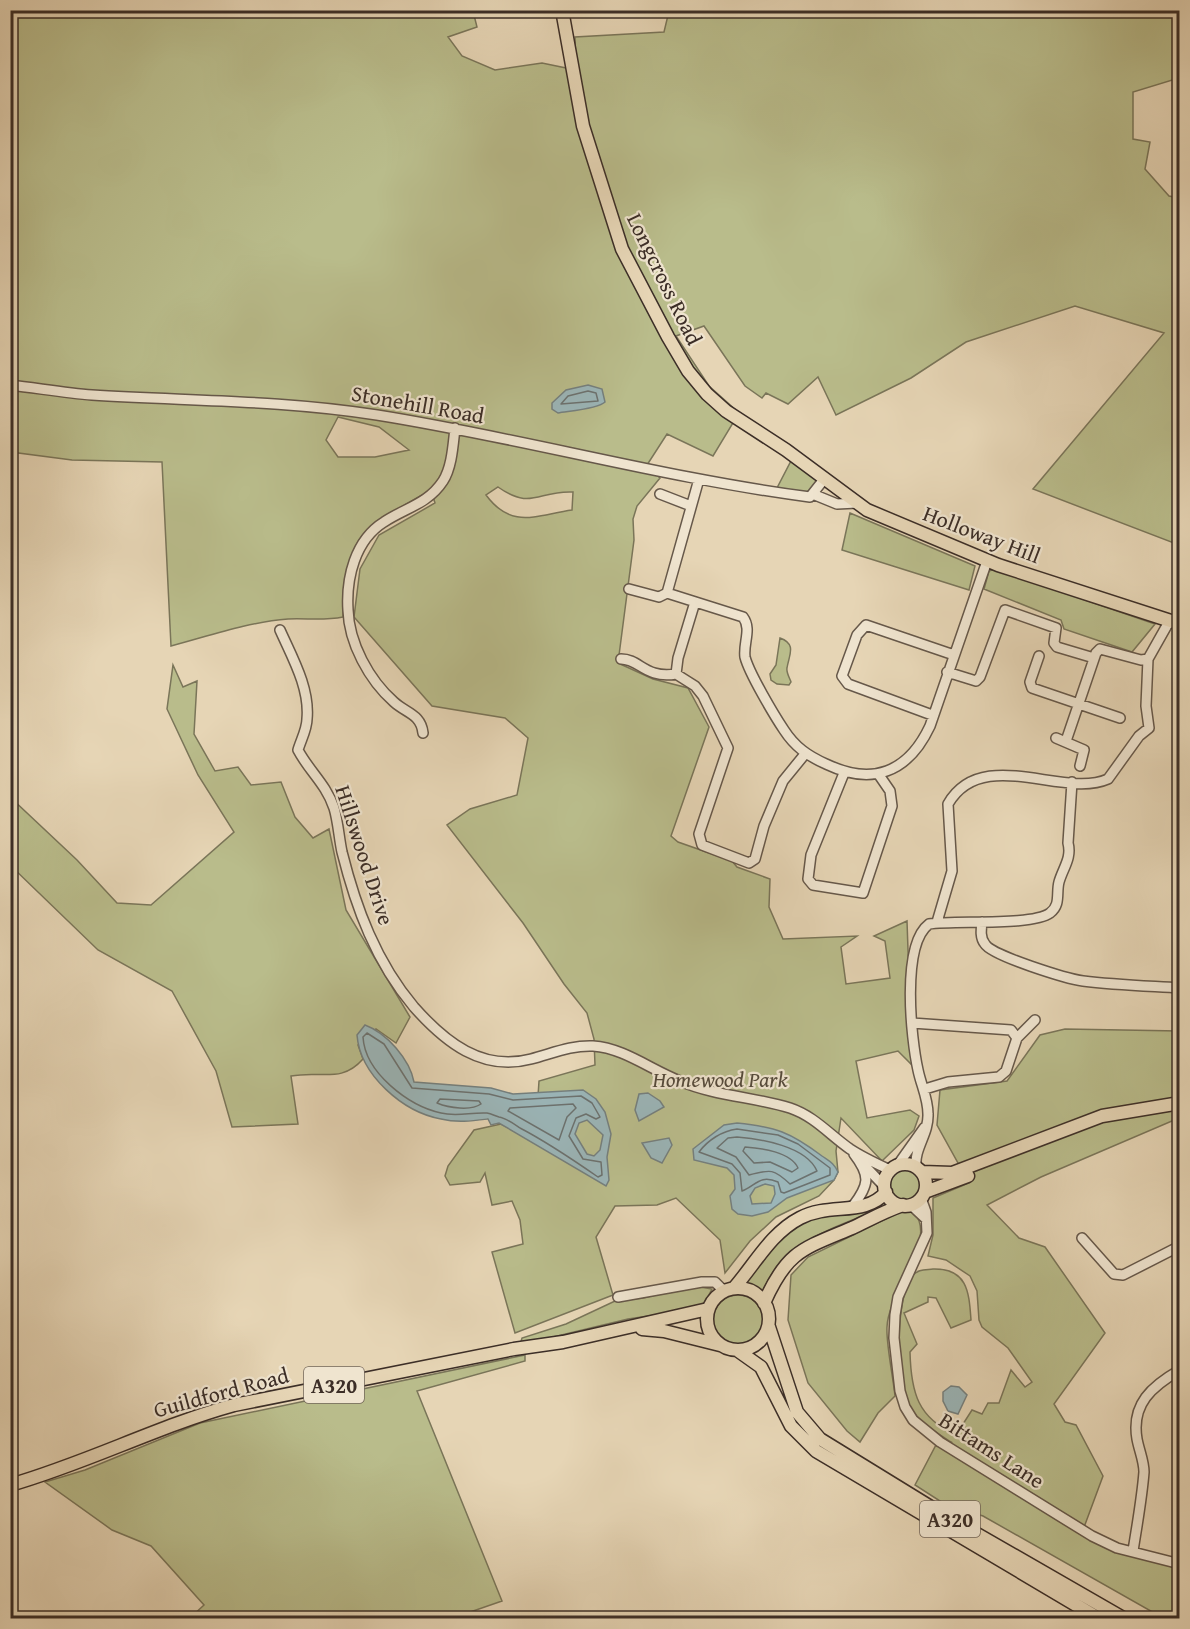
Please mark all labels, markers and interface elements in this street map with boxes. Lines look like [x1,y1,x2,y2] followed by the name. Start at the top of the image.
[619,208,711,351] street label: Longcross Road
[349,377,487,431] street label: Stonehill Road
[919,497,1045,571] street label: Holloway Hill
[327,781,403,929] street label: Hillswood Drive
[651,1063,789,1095] park label: Homewood Park
[150,1359,292,1425] street label: Guildford Road
[304,1367,364,1403] road number: A320
[933,1404,1051,1496] street label: Bittams Lane
[920,1501,980,1537] road number: A320

